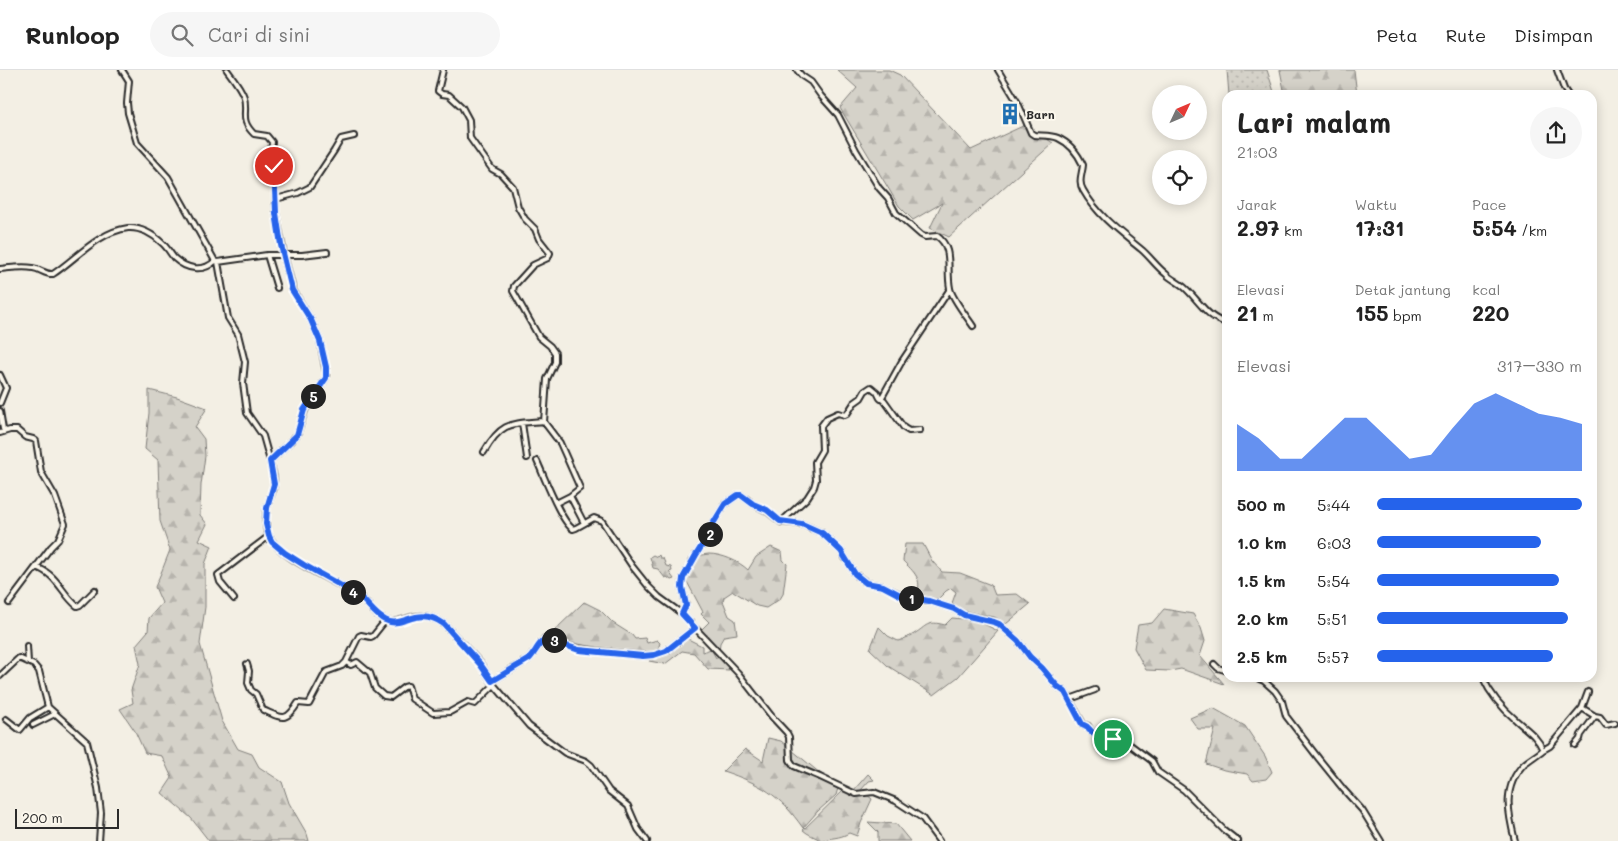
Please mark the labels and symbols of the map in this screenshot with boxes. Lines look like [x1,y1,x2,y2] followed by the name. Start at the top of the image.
[1152,85,1208,140] north arrow
[997,101,1023,127] building icon: Barn
[1026,106,1055,122] place label: Barn
[253,145,295,187] pin
[300,384,326,408] pin: 5
[698,522,722,546] pin: 2
[340,580,366,604] pin: 4
[898,586,924,610] pin: 1
[542,628,566,652] pin: 3
[1092,718,1134,760] pin
[15,806,119,829] scale bar

